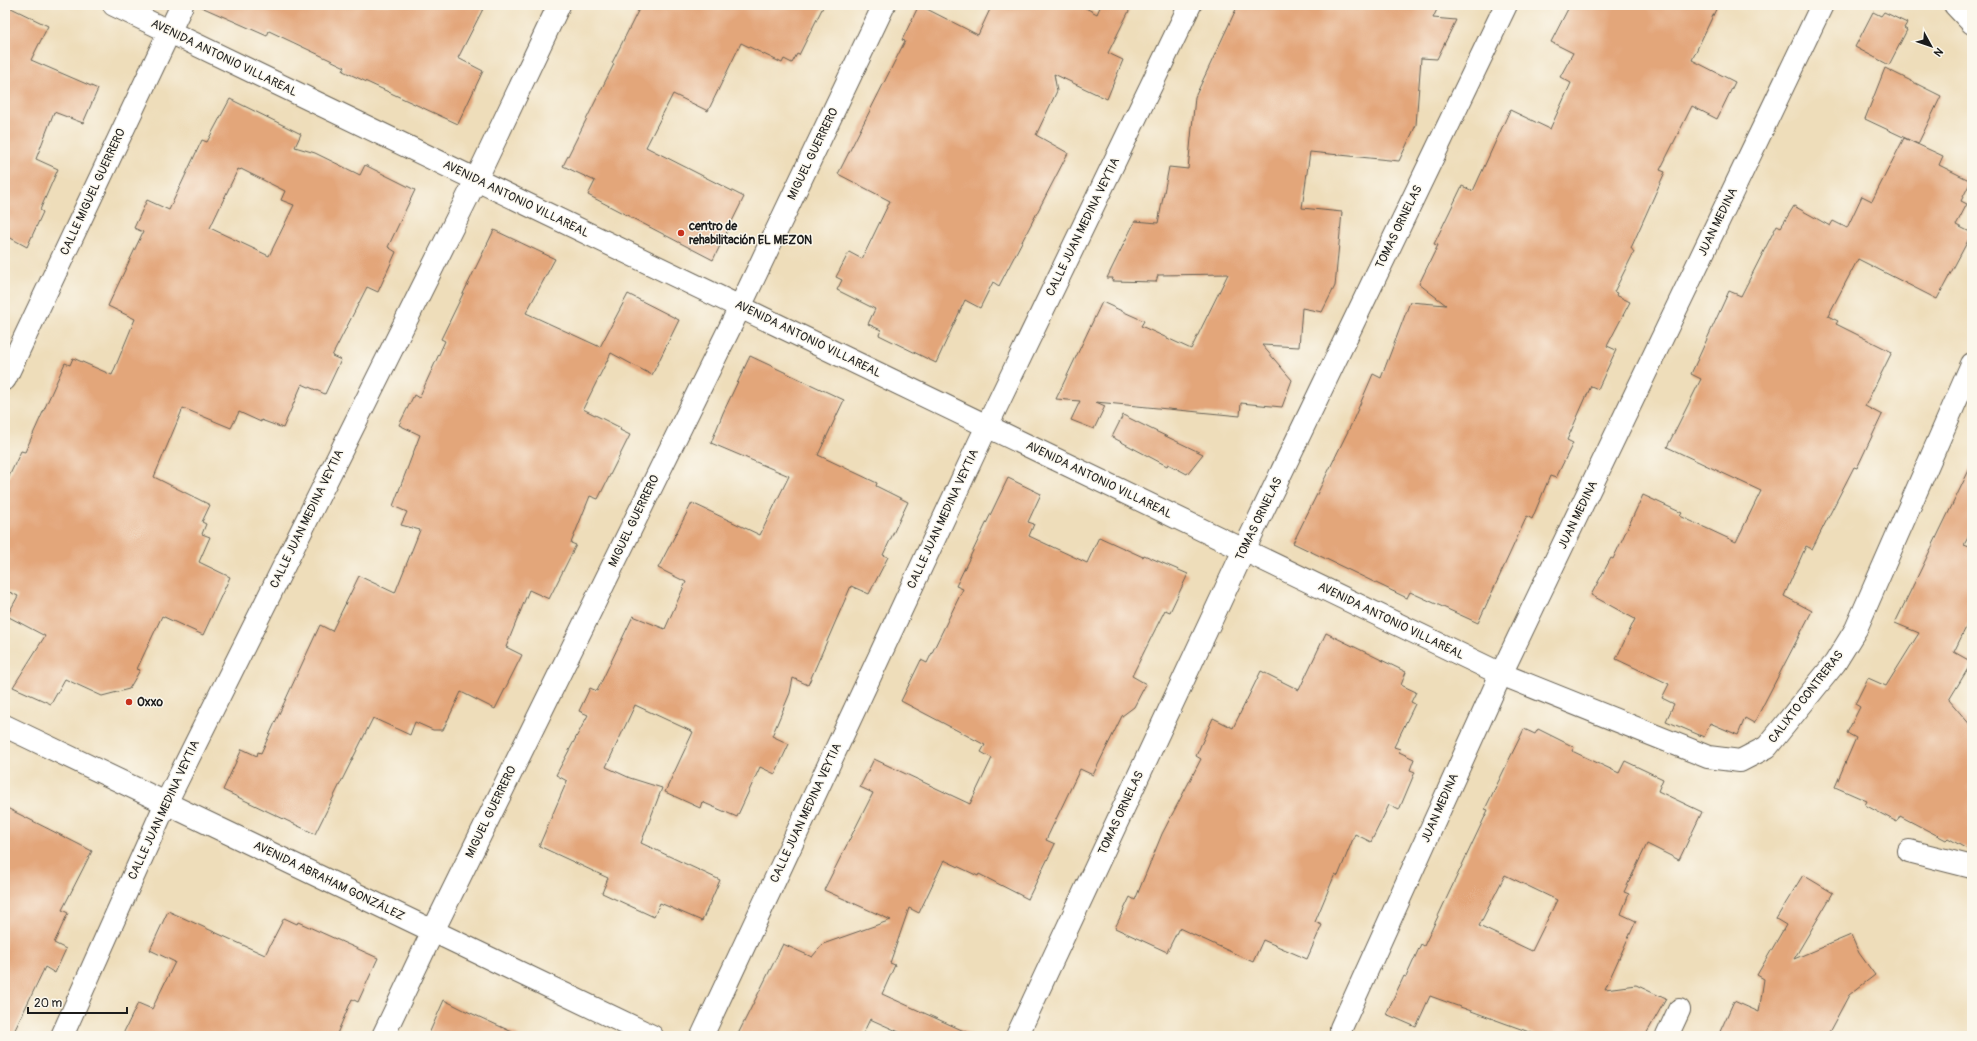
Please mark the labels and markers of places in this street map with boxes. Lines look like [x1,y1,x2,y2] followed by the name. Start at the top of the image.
[688,219,812,248] place label: centro de rehabilitación EL MEZON
[676,228,686,238] marker: centro de rehabilitación EL MEZON
[137,695,164,710] place label: Oxxo
[124,697,134,707] marker: Oxxo

